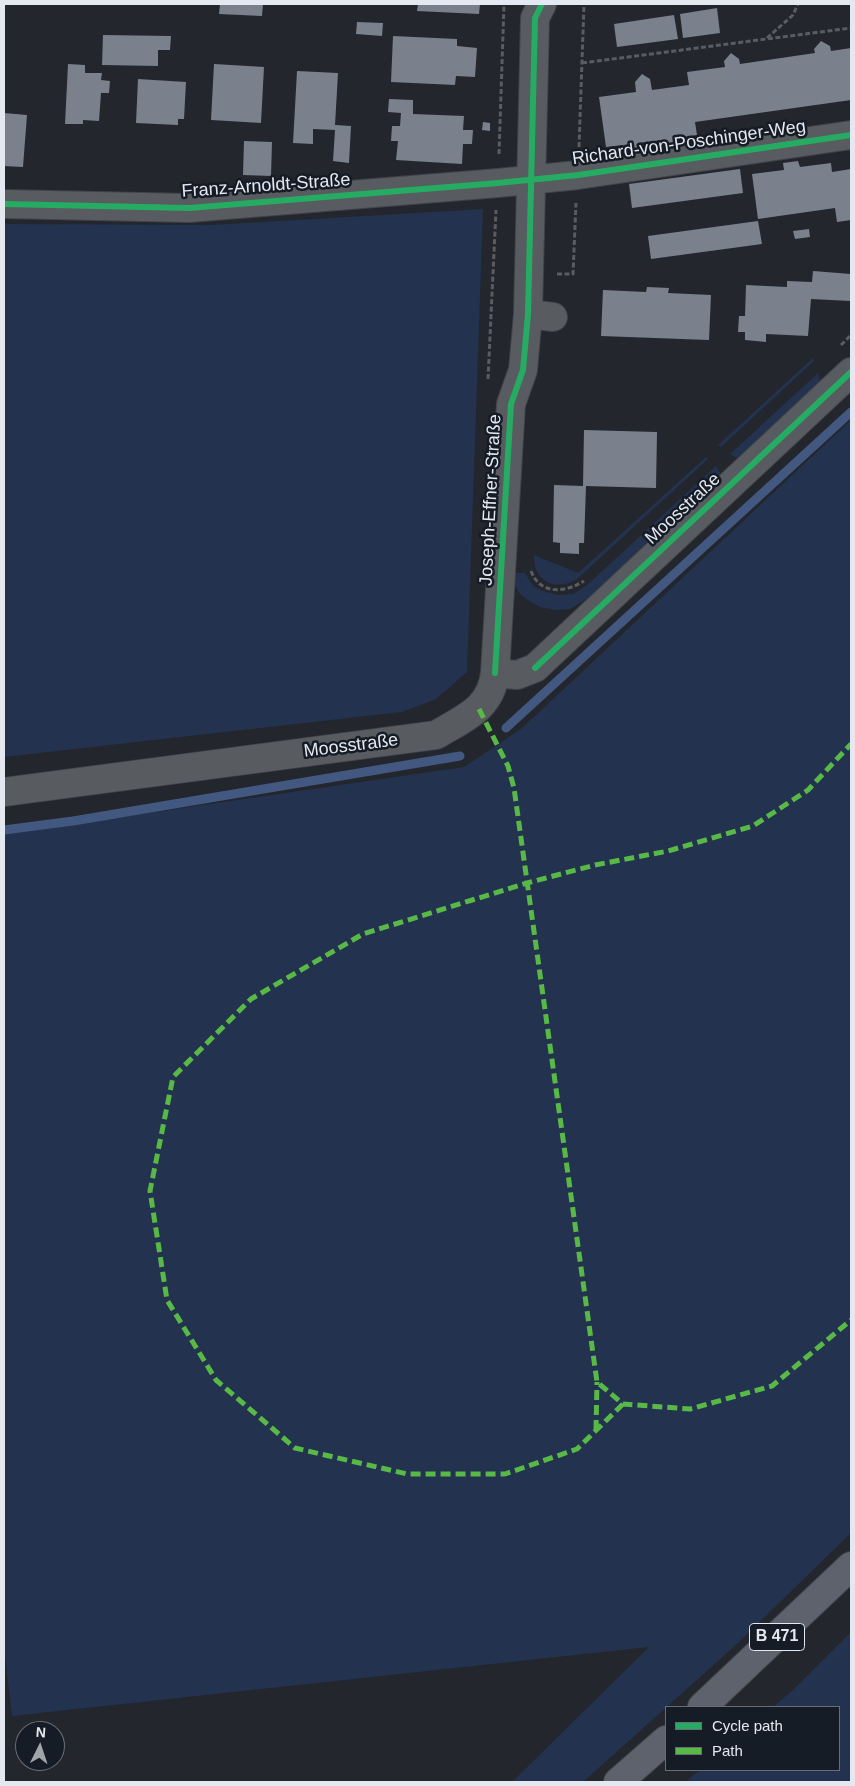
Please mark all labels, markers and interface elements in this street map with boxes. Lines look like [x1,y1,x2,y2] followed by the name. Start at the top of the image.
[571,116,807,170] street label: Richard-von-Poschinger-Weg
[181,169,351,203] street label: Franz-Arnoldt-Straße
[476,414,506,586] street label: Joseph-Effner-Straße
[641,469,725,549] street label: Moosstraße
[303,729,399,763] street label: Moosstraße
[750,1624,804,1650] road number: B 471
[665,1706,840,1771] legend
[712,1717,783,1734] text: Cycle path
[15,1721,65,1771] north arrow
[35,1724,47,1740] text: N
[712,1742,743,1759] text: Path

